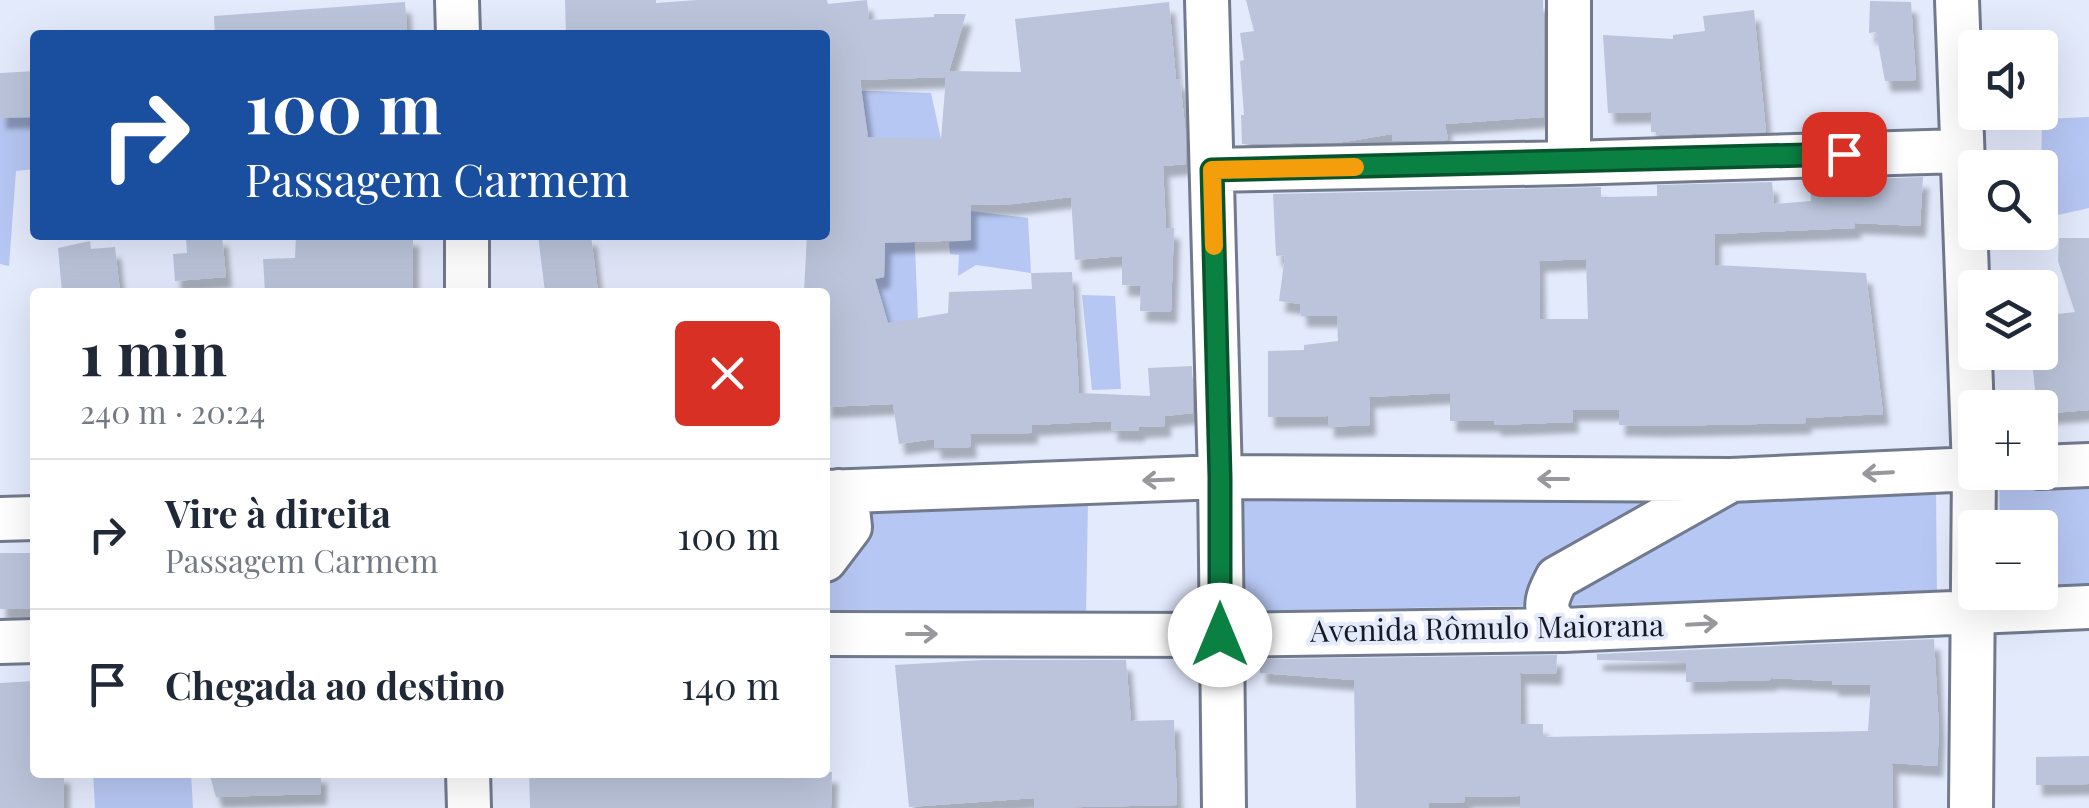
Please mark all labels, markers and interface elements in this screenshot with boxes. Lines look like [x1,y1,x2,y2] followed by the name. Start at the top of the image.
[1958,30,2058,610] map controls
[1958,30,2058,130] button: sound
[245,58,442,152] text: 100 m
[80,70,210,200] icon: right
[1802,112,1887,197] pin
[1817,127,1872,182] icon: arrive
[245,148,629,208] text: Passagem Carmem
[1958,150,2058,250] button: search
[1958,270,2058,370] button: layers
[80,311,227,391] text: 1 min
[675,321,780,426] button: close
[80,389,265,432] text: 240 m · 20:24
[1958,390,2058,490] button: +
[1862,464,1894,483] one-way arrow
[1142,470,1174,489] one-way arrow
[1537,470,1570,488] one-way arrow
[165,487,391,538] text: Vire à direita
[80,507,135,562] icon: right
[677,509,780,560] text: 100 m
[1958,510,2058,610] button: −
[165,538,438,581] text: Passagem Carmem
[1168,583,1272,687] position arrow
[1309,604,1664,650] street label: Avenida Rômulo Maiorana
[1686,614,1718,633] one-way arrow
[906,624,938,644] one-way arrow
[80,657,135,712] icon: arrive
[165,659,505,710] text: Chegada ao destino
[681,659,780,710] text: 140 m

